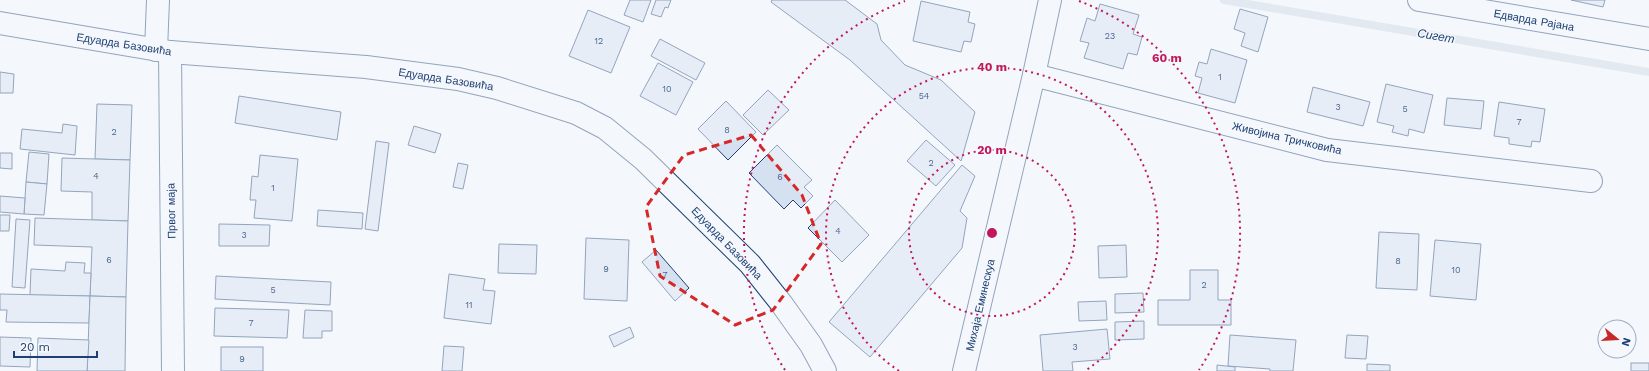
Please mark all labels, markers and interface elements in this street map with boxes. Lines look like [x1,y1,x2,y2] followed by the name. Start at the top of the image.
[1493,7,1576,34] street label: Едварда Рајана
[1416,26,1456,46] water label: Сигет
[76,31,173,59] street label: Едуарда Базовића
[1105,31,1115,41] house number: 23
[595,36,603,46] house number: 12
[1152,51,1182,65] text: 60 m
[977,60,1007,74] text: 40 m
[398,66,495,94] street label: Едуарда Базовића
[1218,72,1222,82] house number: 1
[662,84,672,94] house number: 10
[919,91,930,101] house number: 54
[1335,102,1341,112] house number: 3
[1402,104,1408,114] house number: 5
[1516,117,1522,127] house number: 7
[1231,120,1344,158] street label: Живојина Тричковића
[724,125,730,135] house number: 8
[111,127,117,137] house number: 2
[977,143,1007,157] text: 20 m
[928,158,934,168] house number: 2
[93,171,99,181] house number: 4
[777,172,783,182] house number: 6
[164,182,178,239] street label: Првог маја
[271,183,275,193] house number: 1
[689,204,765,283] street label: Едуарда Базовића
[835,226,841,236] house number: 4
[985,226,999,240] centre of rings
[241,230,247,240] house number: 3
[106,255,112,265] house number: 6
[1395,256,1401,266] house number: 8
[964,257,998,353] street label: Михаја Еминескуа
[603,264,609,274] house number: 9
[1451,265,1461,275] house number: 10
[662,270,668,280] house number: 7
[1201,280,1207,290] house number: 2
[270,285,276,295] house number: 5
[465,300,473,310] house number: 11
[248,318,254,328] house number: 7
[1597,319,1637,359] north arrow
[14,333,97,359] scale bar
[1619,336,1633,348] text: N
[20,340,50,354] text: 20 m
[1072,342,1078,352] house number: 3
[239,354,245,364] house number: 9

